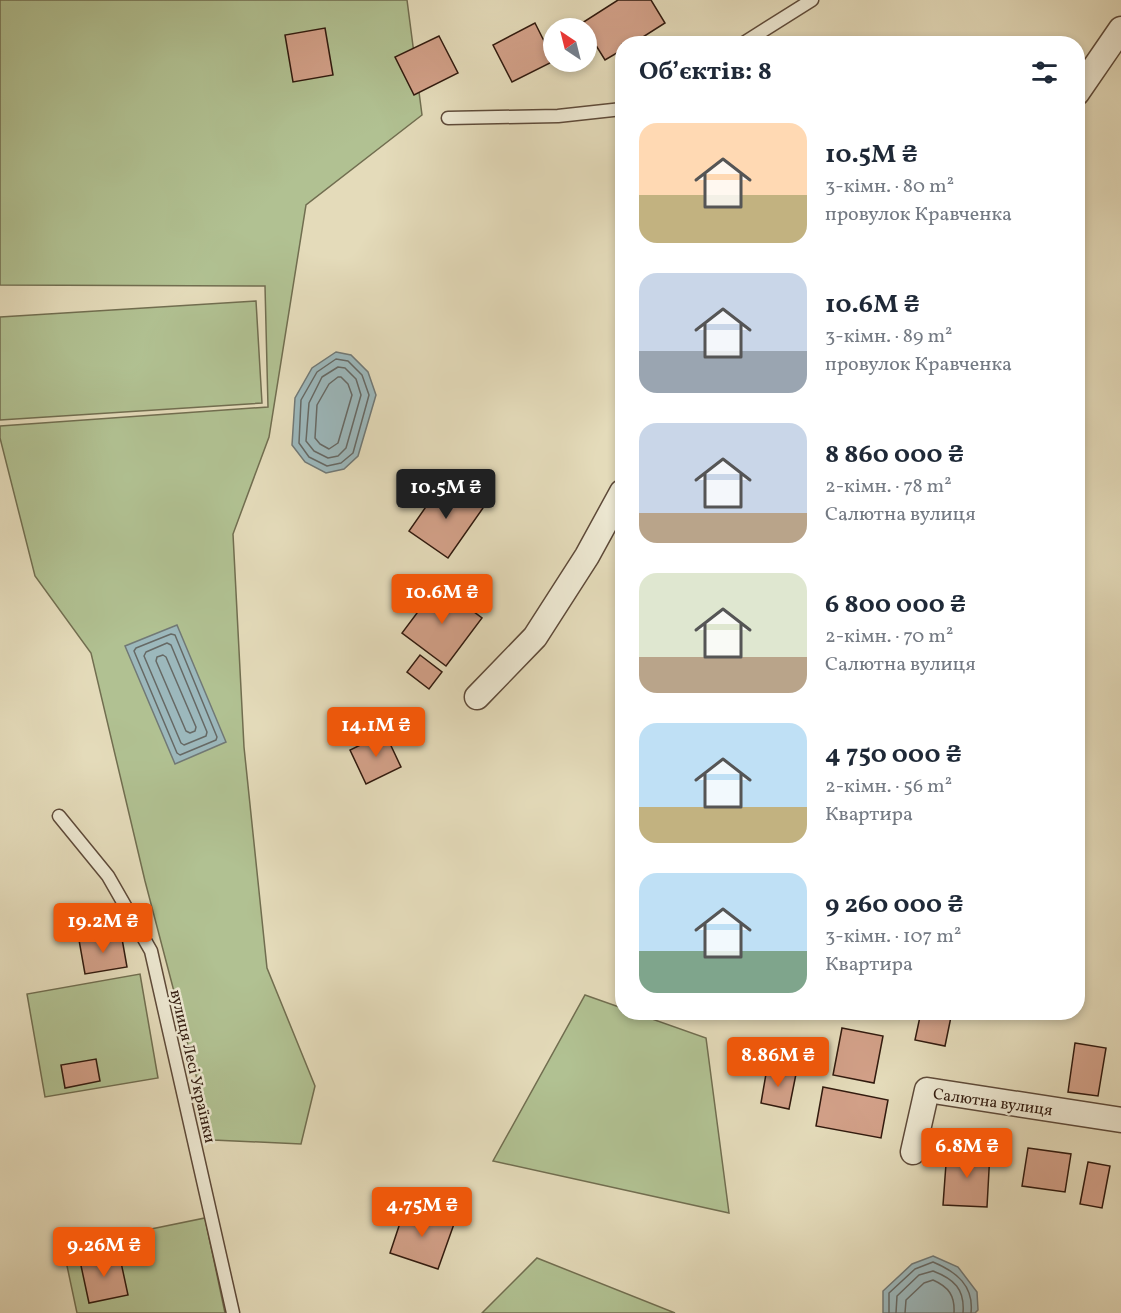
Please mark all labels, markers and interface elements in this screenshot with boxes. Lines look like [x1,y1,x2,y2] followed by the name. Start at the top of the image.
[543,18,597,72] north arrow
[543,18,597,72] map controls
[639,54,772,90] text: Об’єктів: 8
[1028,56,1061,89] icon: filters
[825,137,918,173] text: 10.5M ₴
[687,147,759,219] icon: home
[825,173,954,201] text: 3-кімн. · 80 m²
[825,201,1012,229] text: провулок Кравченка
[825,287,920,323] text: 10.6M ₴
[687,297,759,369] icon: home
[825,323,952,351] text: 3-кімн. · 89 m²
[825,351,1012,379] text: провулок Кравченка
[825,437,964,473] text: 8 860 000 ₴
[687,447,759,519] icon: home
[391,469,501,520] pin: 10.5M ₴
[825,473,952,501] text: 2-кімн. · 78 m²
[410,474,482,502] text: 10.5M ₴
[825,501,976,529] text: Салютна вулиця
[387,574,497,625] pin: 10.6M ₴
[406,579,478,607] text: 10.6M ₴
[825,587,966,623] text: 6 800 000 ₴
[687,597,759,669] icon: home
[825,623,953,651] text: 2-кімн. · 70 m²
[825,651,976,679] text: Салютна вулиця
[321,707,431,758] pin: 14.1M ₴
[341,712,411,740] text: 14.1M ₴
[825,737,962,773] text: 4 750 000 ₴
[687,747,759,819] icon: home
[825,773,952,801] text: 2-кімн. · 56 m²
[825,801,913,829] text: Квартира
[825,887,964,923] text: 9 260 000 ₴
[687,897,759,969] icon: home
[48,903,158,954] pin: 19.2M ₴
[67,908,139,936] text: 19.2M ₴
[825,923,961,951] text: 3-кімн. · 107 m²
[825,951,913,979] text: Квартира
[164,988,220,1146] street label: вулиця Лесі Українки
[723,1037,833,1088] pin: 8.86M ₴
[741,1042,815,1070] text: 8.86M ₴
[932,1084,1054,1122] street label: Салютна вулиця
[918,1128,1016,1179] pin: 6.8M ₴
[935,1133,999,1161] text: 6.8M ₴
[367,1187,477,1238] pin: 4.75M ₴
[386,1192,458,1220] text: 4.75M ₴
[49,1227,159,1278] pin: 9.26M ₴
[67,1232,141,1260] text: 9.26M ₴

